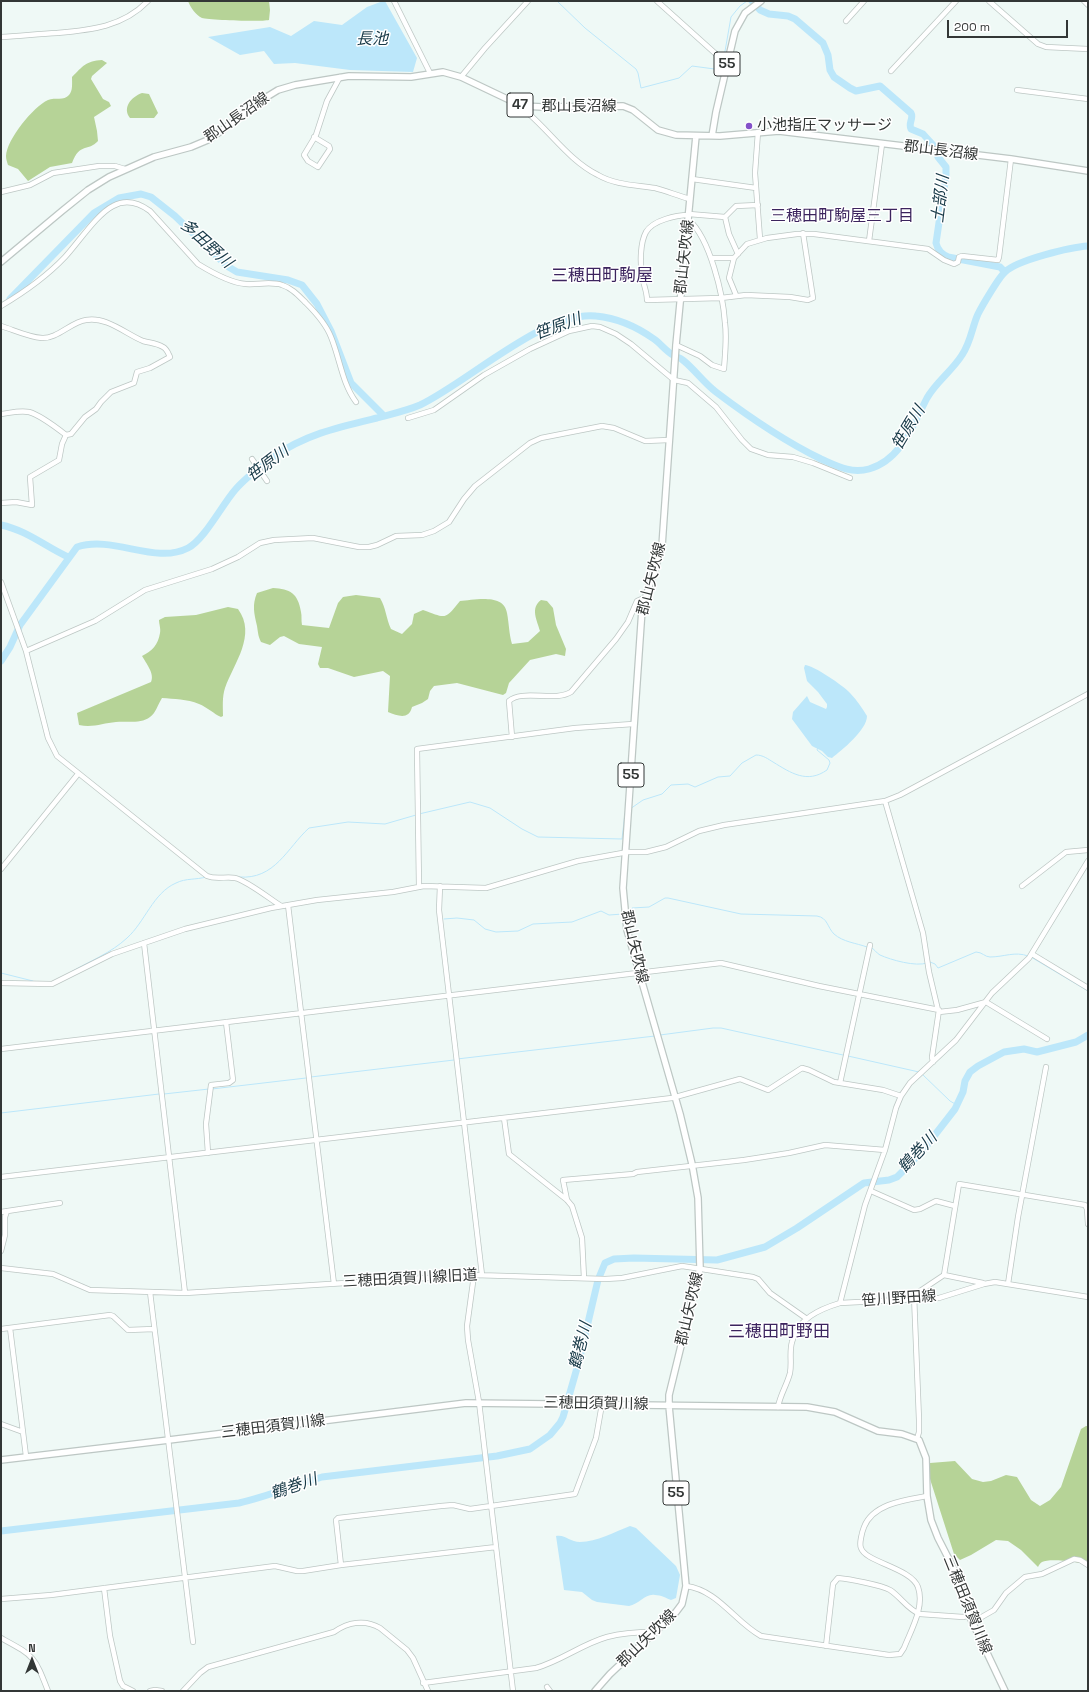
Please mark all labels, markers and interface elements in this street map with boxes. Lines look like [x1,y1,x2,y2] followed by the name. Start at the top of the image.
[949,12,1070,38] scale bar
[954,19,990,35] text: 200 m
[356,30,388,50] water label: 長池
[714,52,740,76] road number: 55
[201,89,273,147] street label: 郡山長沼線
[507,93,533,117] road number: 47
[542,98,616,116] street label: 郡山長沼線
[757,117,892,135] place label: 小池指圧マッサージ
[744,121,754,131] marker: 小池指圧マッサージ
[903,137,979,165] street label: 郡山長沼線
[929,174,953,224] water label: 土部川
[770,207,914,227] district label: 三穂田町駒屋三丁目
[176,215,236,273] water label: 多田野川
[672,219,698,295] street label: 郡山矢吹線
[551,266,653,286] district label: 三穂田町駒屋
[532,310,584,344] water label: 笹原川
[888,402,930,454] water label: 笹原川
[243,442,293,486] water label: 笹原川
[634,540,670,618] street label: 郡山矢吹線
[618,763,644,787] road number: 55
[617,908,651,986] street label: 郡山矢吹線
[895,1129,941,1177] water label: 鶴巻川
[342,1266,478,1292] street label: 三穂田須賀川線旧道
[673,1270,707,1348] street label: 郡山矢吹線
[861,1287,937,1311] street label: 笹川野田線
[566,1320,596,1372] water label: 鶴巻川
[728,1322,830,1342] district label: 三穂田町野田
[543,1394,649,1414] street label: 三穂田須賀川線
[220,1412,326,1442] street label: 三穂田須賀川線
[268,1470,320,1504] water label: 鶴巻川
[663,1481,689,1505] road number: 55
[939,1553,995,1657] street label: 三穂田須賀川線
[614,1606,680,1672] street label: 郡山矢吹線
[12,1640,52,1680] north arrow
[28,1641,36,1655] text: N

